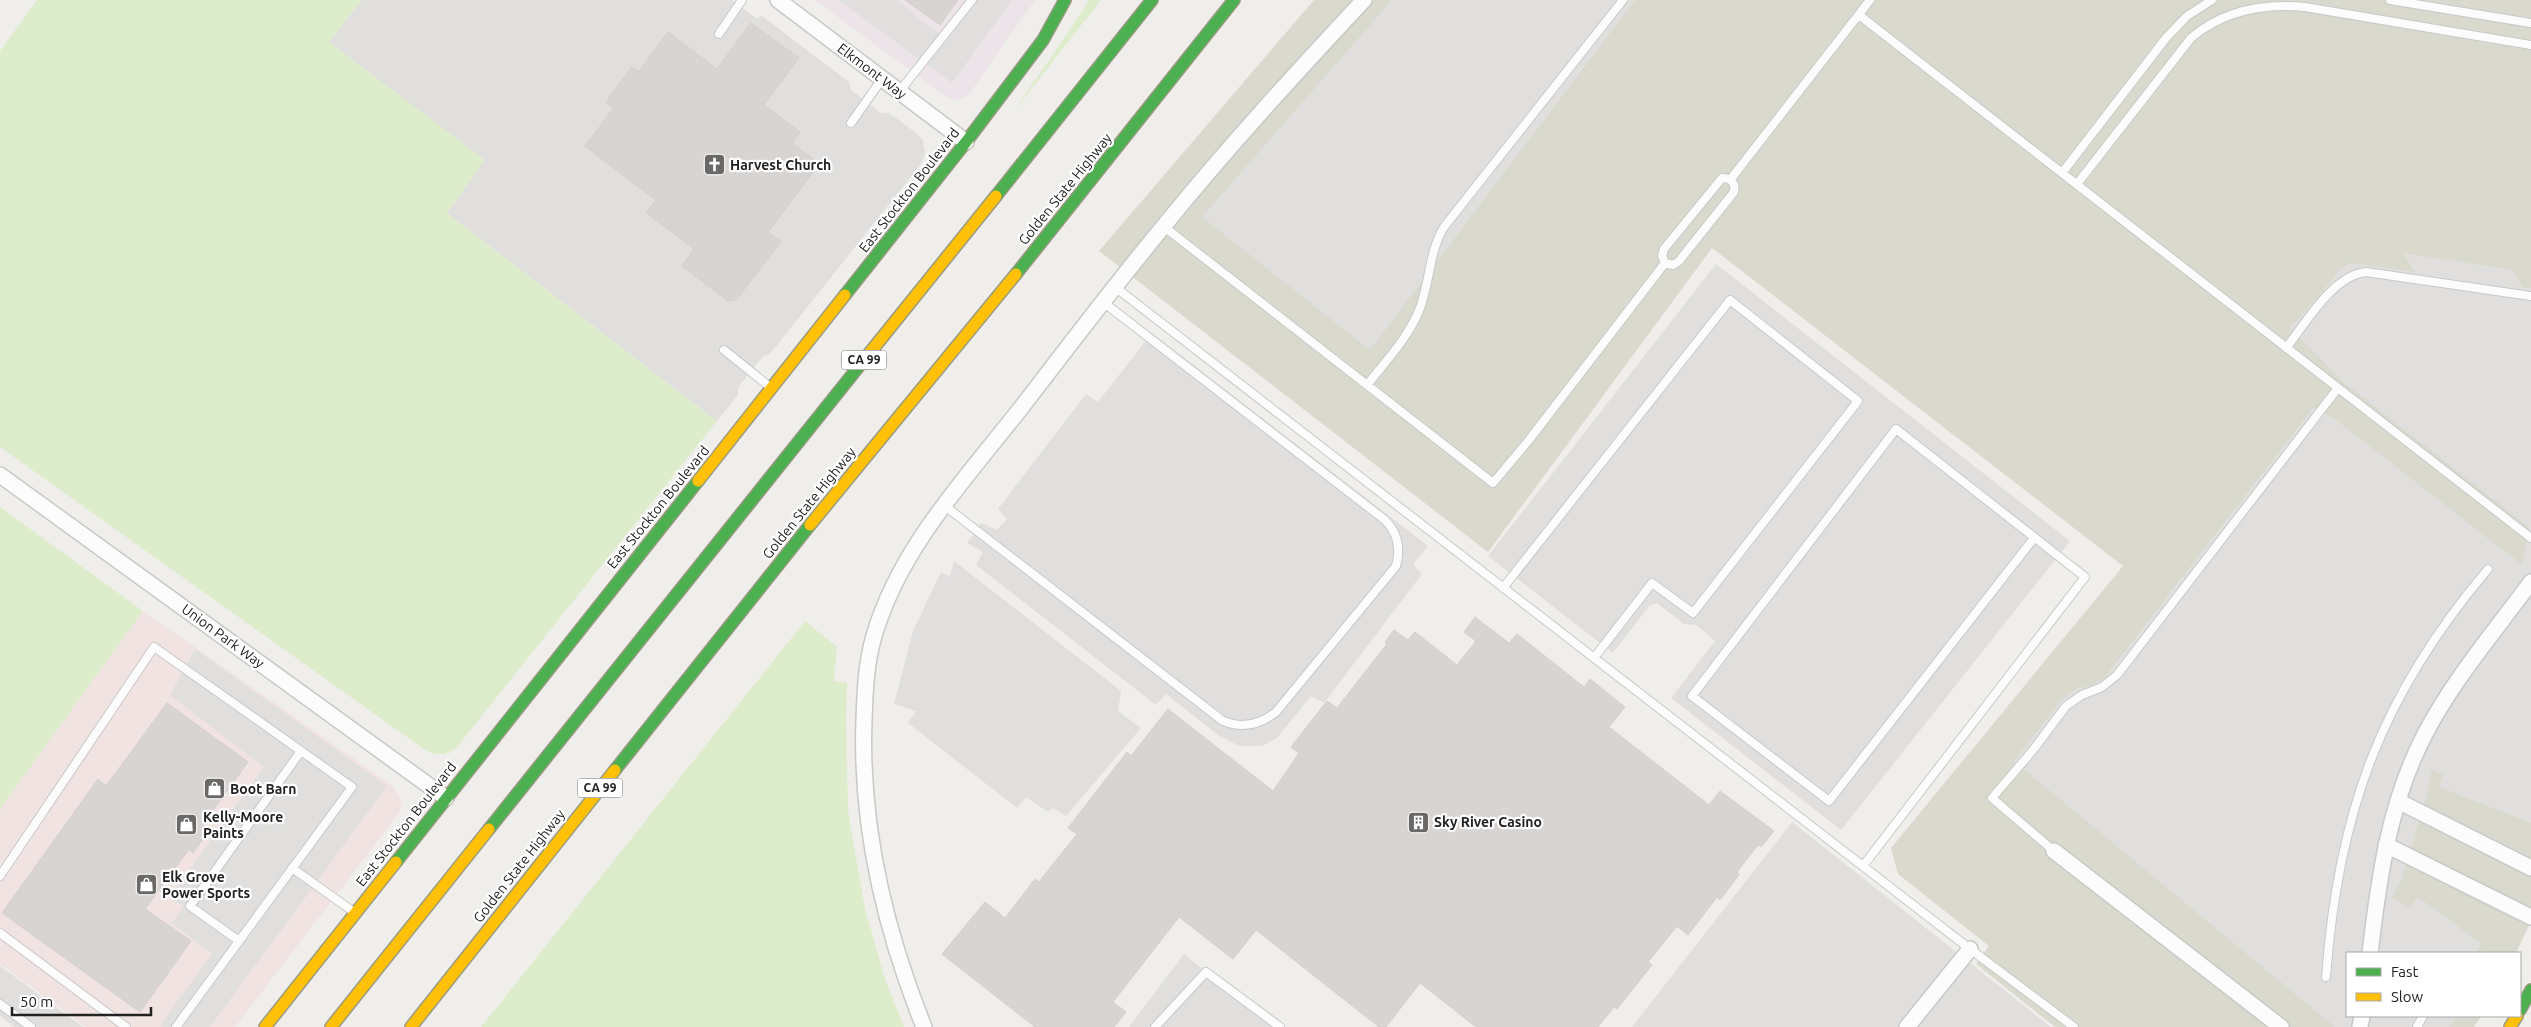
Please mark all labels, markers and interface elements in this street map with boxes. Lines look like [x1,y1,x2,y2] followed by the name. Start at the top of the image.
[834,40,910,102] street label: Elkmont Way
[856,125,962,255] street label: East Stockton Boulevard
[1015,130,1115,248] street label: Golden State Highway
[702,153,726,177] church icon: Harvest Church
[730,157,831,173] place label: Harvest Church
[842,350,886,370] road number: CA 99
[604,442,712,572] street label: East Stockton Boulevard
[759,444,859,562] street label: Golden State Highway
[179,601,268,671] street label: Union Park Way
[353,759,459,889] street label: East Stockton Boulevard
[202,777,226,801] shop icon: Boot Barn
[578,778,622,798] road number: CA 99
[230,781,296,797] place label: Boot Barn
[470,806,568,926] street label: Golden State Highway
[203,809,283,841] place label: Kelly-Moore Paints
[1406,810,1430,834] building icon: Sky River Casino
[175,813,199,837] shop icon: Kelly-Moore Paints
[1434,814,1542,830] place label: Sky River Casino
[162,869,250,901] place label: Elk Grove Power Sports
[134,873,158,897] shop icon: Elk Grove Power Sports
[2346,952,2521,1017] legend
[2391,963,2419,980] text: Fast
[12,984,151,1016] scale bar
[2391,988,2424,1005] text: Slow
[20,993,53,1010] text: 50 m

